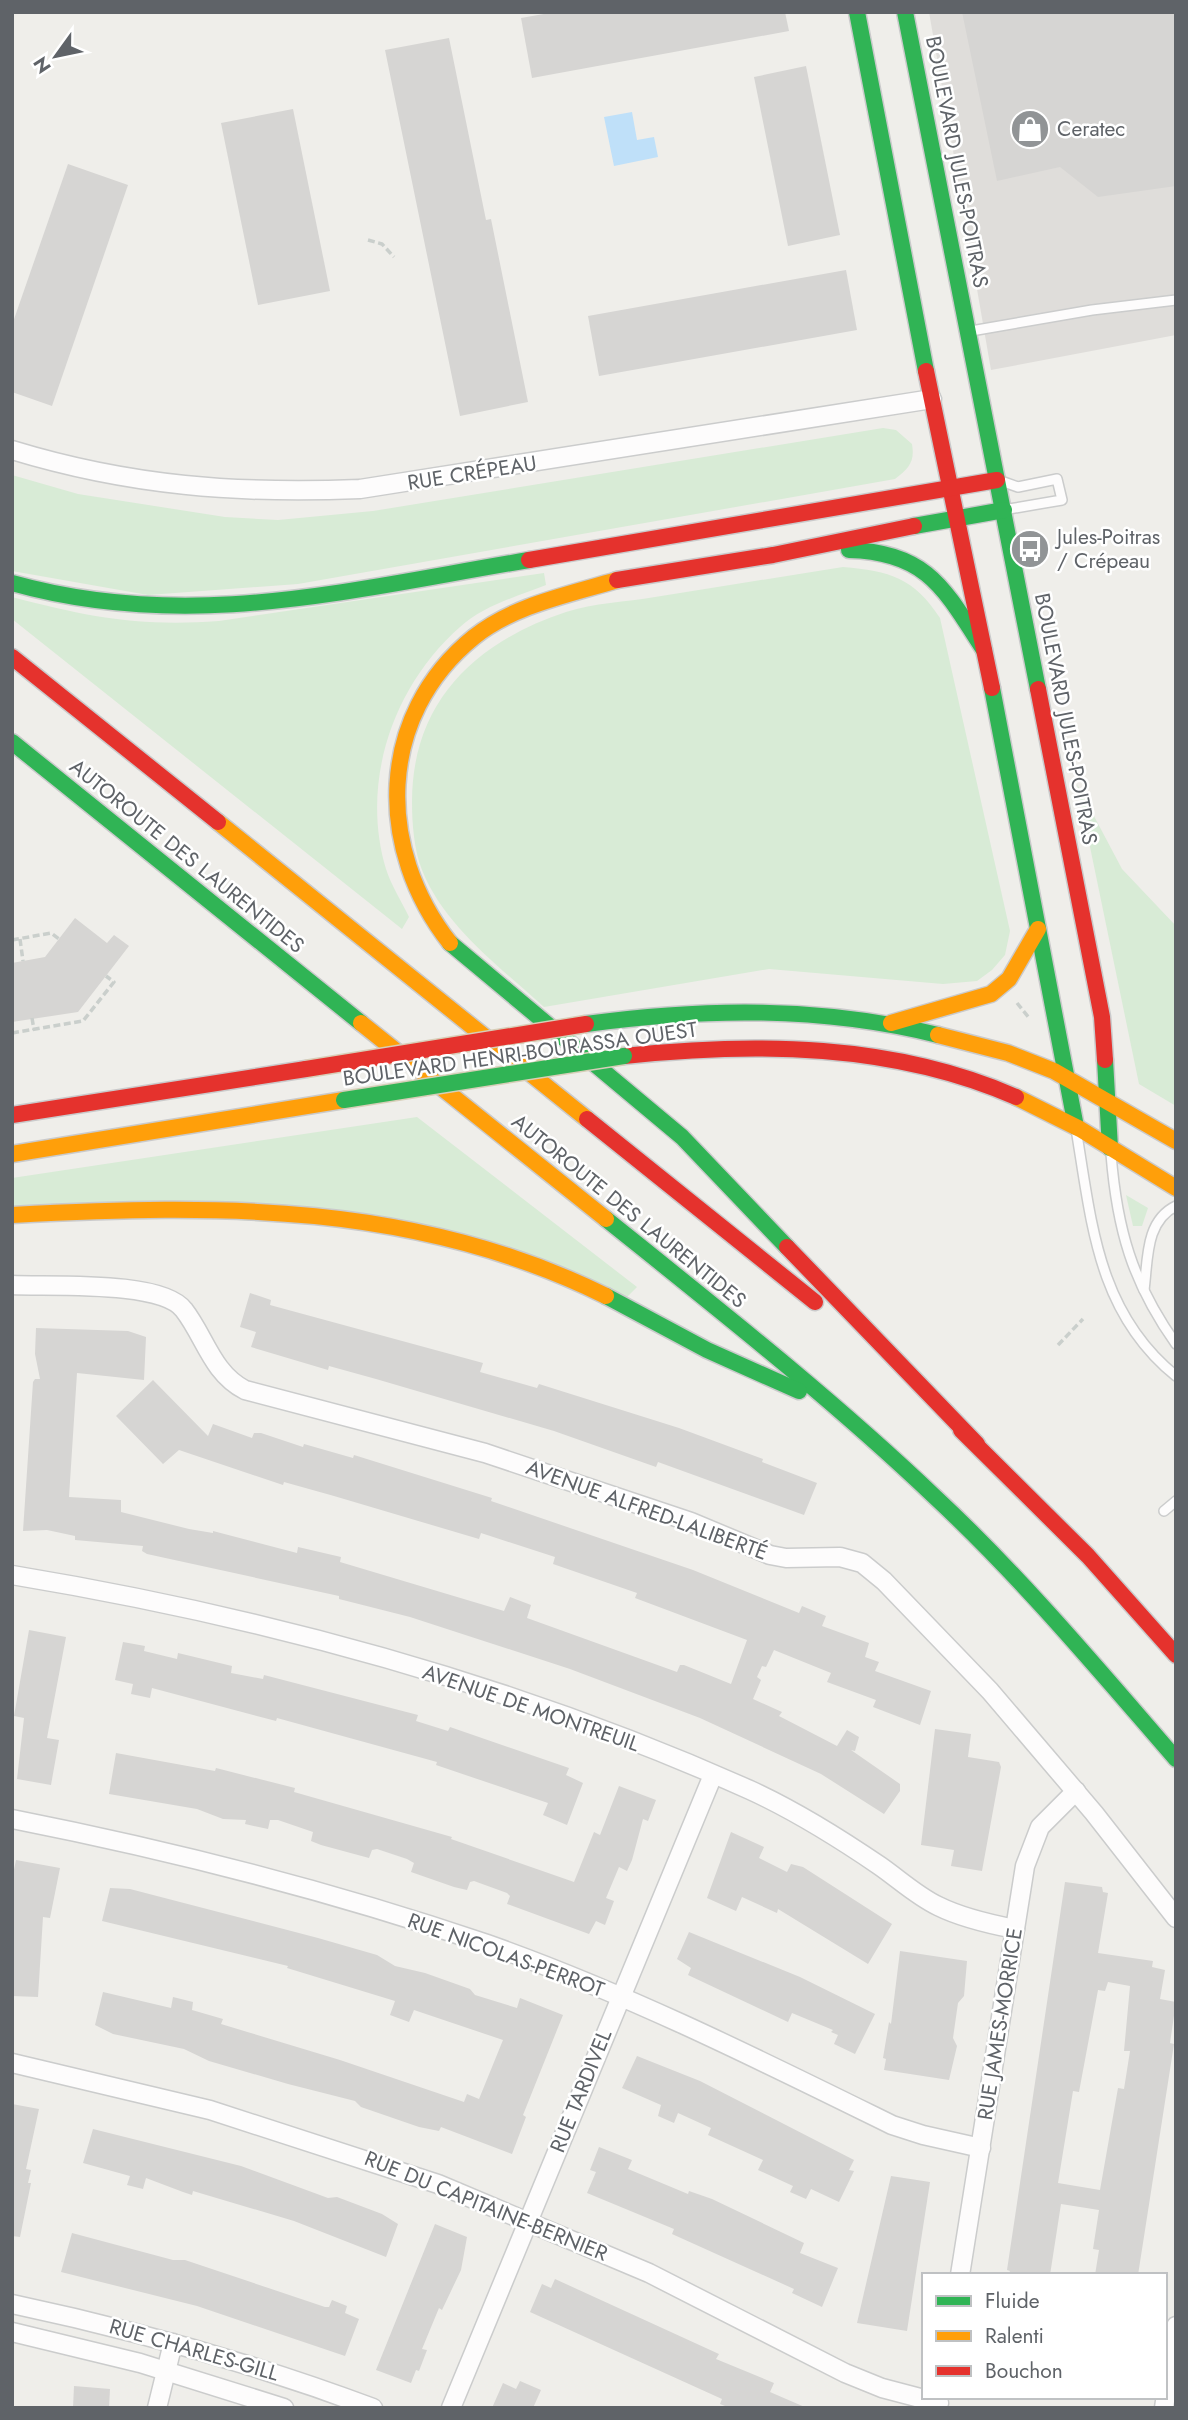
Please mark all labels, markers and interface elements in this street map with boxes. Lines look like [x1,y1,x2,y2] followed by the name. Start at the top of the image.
[21,21,91,91] north arrow
[918,34,996,290] street label: BOULEVARD JULES-POITRAS
[27,51,58,79] text: N
[1009,108,1051,150] shop icon: Ceratec
[1057,114,1125,144] place label: Ceratec
[405,448,539,498] street label: RUE CRÉPEAU
[1054,522,1160,576] place label: Jules-Poitras / Crépeau
[1009,528,1051,570] bus stop icon: Jules-Poitras / Crépeau
[1027,591,1105,847] street label: BOULEVARD JULES-POITRAS
[63,752,311,960] street label: AUTOROUTE DES LAURENTIDES
[341,1014,699,1094] street label: BOULEVARD HENRI-BOURASSA OUEST
[505,1107,753,1315] street label: AUTOROUTE DES LAURENTIDES
[522,1452,772,1568] street label: AVENUE ALFRED-LALIBERTÉ
[419,1657,644,1759] street label: AVENUE DE MONTREUIL
[403,1905,609,2005] street label: RUE NICOLAS-PERROT
[970,1926,1030,2122] street label: RUE JAMES-MORRICE
[543,2024,620,2157] street label: RUE TARDIVEL
[360,2143,612,2269] street label: RUE DU CAPITAINE-BERNIER
[922,2273,1167,2399] legend
[985,2286,1040,2316] text: Fluide
[106,2311,283,2389] street label: RUE CHARLES-GILL
[985,2321,1044,2351] text: Ralenti
[985,2356,1063,2386] text: Bouchon

